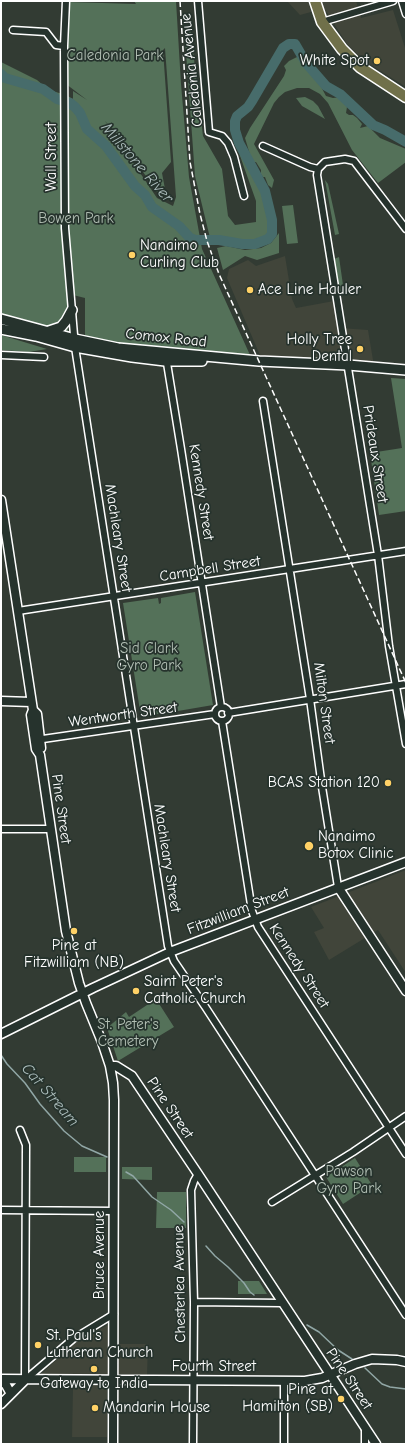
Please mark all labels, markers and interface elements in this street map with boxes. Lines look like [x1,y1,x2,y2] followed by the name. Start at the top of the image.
[177,12,207,128] street label: Caledonia Avenue
[67,47,163,65] park label: Caledonia Park
[300,52,369,70] place label: White Spot
[372,56,382,66] marker: White Spot
[97,119,177,207] water label: Millstone River
[43,123,61,191] street label: Wall Street
[38,210,114,228] park label: Bowen Park
[140,237,219,272] place label: Nanaimo Curling Club
[127,250,137,260] marker: Nanaimo Curling Club
[258,281,361,299] place label: Ace Line Hauler
[245,285,255,295] marker: Ace Line Hauler
[124,325,208,351] street label: Comox Road
[286,331,352,366] place label: Holly Tree Dental
[355,344,365,354] marker: Holly Tree Dental
[358,404,392,504] street label: Prideaux Street
[185,443,217,541] street label: Kennedy Street
[101,483,135,593] street label: Machleary Street
[158,552,262,586] street label: Campbell Street
[117,640,181,675] park label: Sid Clark Gyro Park
[309,661,339,745] street label: Milton Street
[67,698,179,732] street label: Wentworth Street
[47,773,75,845] street label: Pine Street
[268,774,380,792] place label: BCAS Station 120
[383,778,393,788] marker: BCAS Station 120
[150,803,184,913] street label: Machleary Street
[318,828,393,863] place label: Nanaimo Botox Clinic
[303,840,315,852] marker: Nanaimo Botox Clinic
[184,883,292,939] street label: Fitzwilliam Street
[265,920,333,1012] street label: Kennedy Street
[69,926,79,936] marker: Pine at Fitzwilliam (NB)
[24,937,124,972] place label: Pine at Fitzwilliam (NB)
[144,973,246,1008] place label: Saint Peter's Catholic Church
[131,986,141,996] marker: Saint Peter's Catholic Church
[97,1016,159,1051] park label: St. Peter's Cemetery
[17,1059,83,1131] water label: Cat Stream
[143,1074,197,1142] street label: Pine Street
[317,1163,381,1198] park label: Pawson Gyro Park
[91,1211,109,1299] street label: Bruce Avenue
[170,1225,190,1343] street label: Chesterlea Avenue
[46,1327,153,1362] place label: St. Paul's Lutheran Church
[33,1340,43,1350] marker: St. Paul's Lutheran Church
[322,1345,376,1413] street label: Pine Street
[172,1358,256,1376] street label: Fourth Street
[89,1364,99,1374] marker: Gateway to India
[40,1375,148,1393] place label: Gateway to India
[242,1381,333,1416] place label: Pine at Hamilton (SB)
[336,1394,346,1404] marker: Pine at Hamilton (SB)
[103,1399,210,1417] place label: Mandarin House
[90,1403,100,1413] marker: Mandarin House

